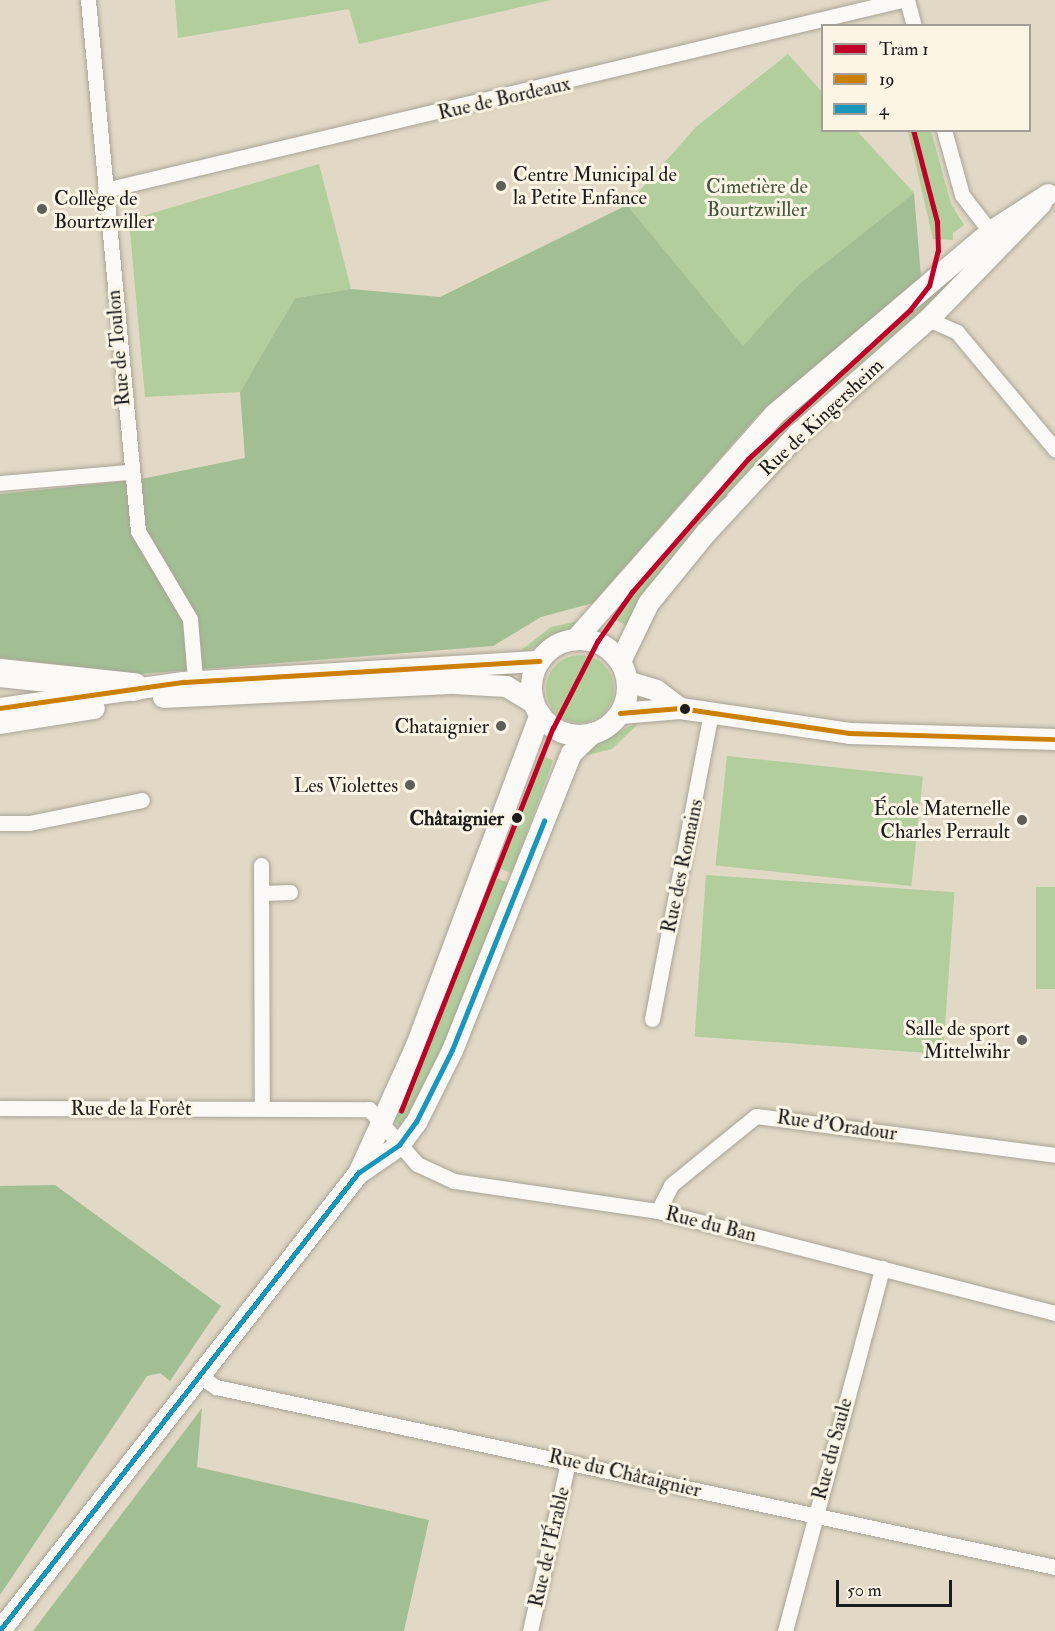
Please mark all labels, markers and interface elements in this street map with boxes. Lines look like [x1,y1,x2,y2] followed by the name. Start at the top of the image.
[821,24,1031,132] legend
[879,38,929,61] text: Tram 1
[879,68,895,91] text: 19
[435,71,573,125] street label: Rue de Bordeaux
[879,98,889,121] text: 4
[513,162,677,209] place label: Centre Municipal de la Petite Enfance
[706,175,808,222] park label: Cimetière de Bourtzwiller
[494,179,508,193] marker: Centre Municipal de la Petite Enfance
[54,186,154,233] place label: Collège de Bourtzwiller
[35,202,49,216] marker: Collège de Bourtzwiller
[101,289,135,407] street label: Rue de Toulon
[754,353,888,481] street label: Rue de Kingersheim
[679,703,691,715] unlabelled marker
[394,714,489,738] place label: Chataignier
[494,719,508,733] marker: Chataignier
[294,773,398,797] place label: Les Violettes
[403,778,417,792] marker: Les Violettes
[873,796,1010,843] place label: École Maternelle Charles Perrault
[656,797,708,935] street label: Rue des Romains
[409,806,504,830] place label: Châtaignier
[508,809,526,827] marker: Châtaignier
[1015,813,1029,827] marker: École Maternelle Charles Perrault
[905,1016,1010,1063] place label: Salle de sport Mittelwihr
[1015,1033,1029,1047] marker: Salle de sport Mittelwihr
[71,1096,191,1120] street label: Rue de la Forêt
[775,1105,899,1145] street label: Rue d'Oradour
[663,1201,759,1247] street label: Rue du Ban
[807,1395,857,1503] street label: Rue du Saule
[546,1444,704,1502] street label: Rue du Châtaignier
[523,1484,575,1610] street label: Rue de l'Érable
[839,1568,954,1606] scale bar
[847,1579,882,1602] text: 50 m

